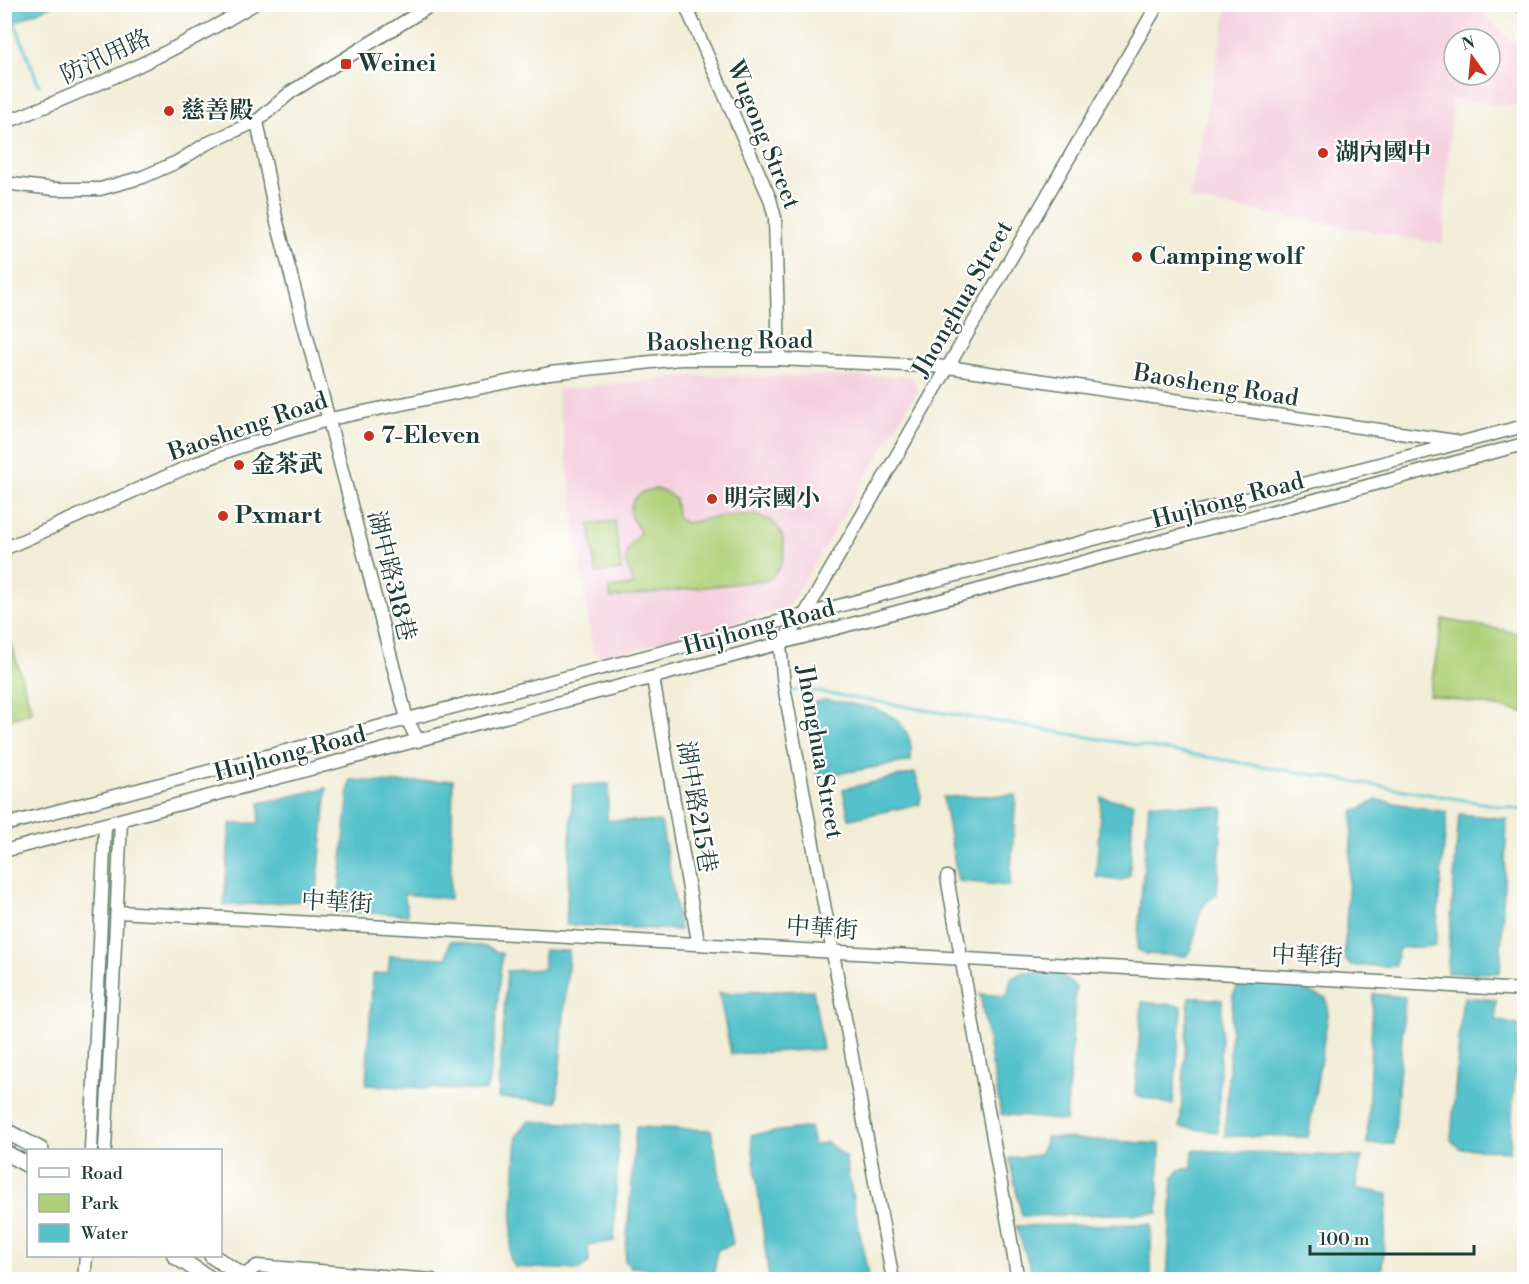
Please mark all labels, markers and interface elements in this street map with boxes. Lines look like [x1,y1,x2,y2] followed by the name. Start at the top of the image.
[56,23,156,91] street label: 防汛用路
[1442,27,1502,87] north arrow
[1460,32,1477,55] text: N
[357,49,437,79] place label: Weinei
[719,55,807,214] street label: Wugong Street
[339,57,353,71] marker: Weinei
[181,96,254,126] place label: 慈善殿
[162,104,176,118] marker: 慈善殿
[1335,138,1431,168] place label: 湖內國中
[1316,146,1330,160] marker: 湖內國中
[906,215,1020,384] street label: Jhonghua Street
[1149,242,1305,272] place label: Camping wolf
[1130,250,1144,264] marker: Camping wolf
[645,326,814,358] street label: Baosheng Road
[1130,358,1301,414] street label: Baosheng Road
[163,386,332,469] street label: Baosheng Road
[381,421,480,451] place label: 7-Eleven
[362,429,376,443] marker: 7-Eleven
[251,450,323,480] place label: 金茶武
[232,458,246,472] marker: 金茶武
[1149,466,1308,536] street label: Hujhong Road
[724,484,820,514] place label: 明宗國小
[705,492,719,506] marker: 明宗國小
[235,501,322,531] place label: Pxmart
[360,508,422,644] street label: 湖中路318巷
[216,509,230,523] marker: Pxmart
[680,593,839,663] street label: Hujhong Road
[789,662,849,842] street label: Jhonghua Street
[211,719,370,789] street label: Hujhong Road
[670,739,722,875] street label: 湖中路215巷
[300,886,374,920] street label: 中華街
[785,912,859,946] street label: 中華街
[1270,940,1344,974] street label: 中華街
[27,1149,222,1257] legend
[81,1162,124,1185] text: Road
[81,1192,120,1215] text: Park
[1310,1218,1474,1256] scale bar
[80,1222,129,1245] text: Water
[1319,1228,1370,1251] text: 100 m

